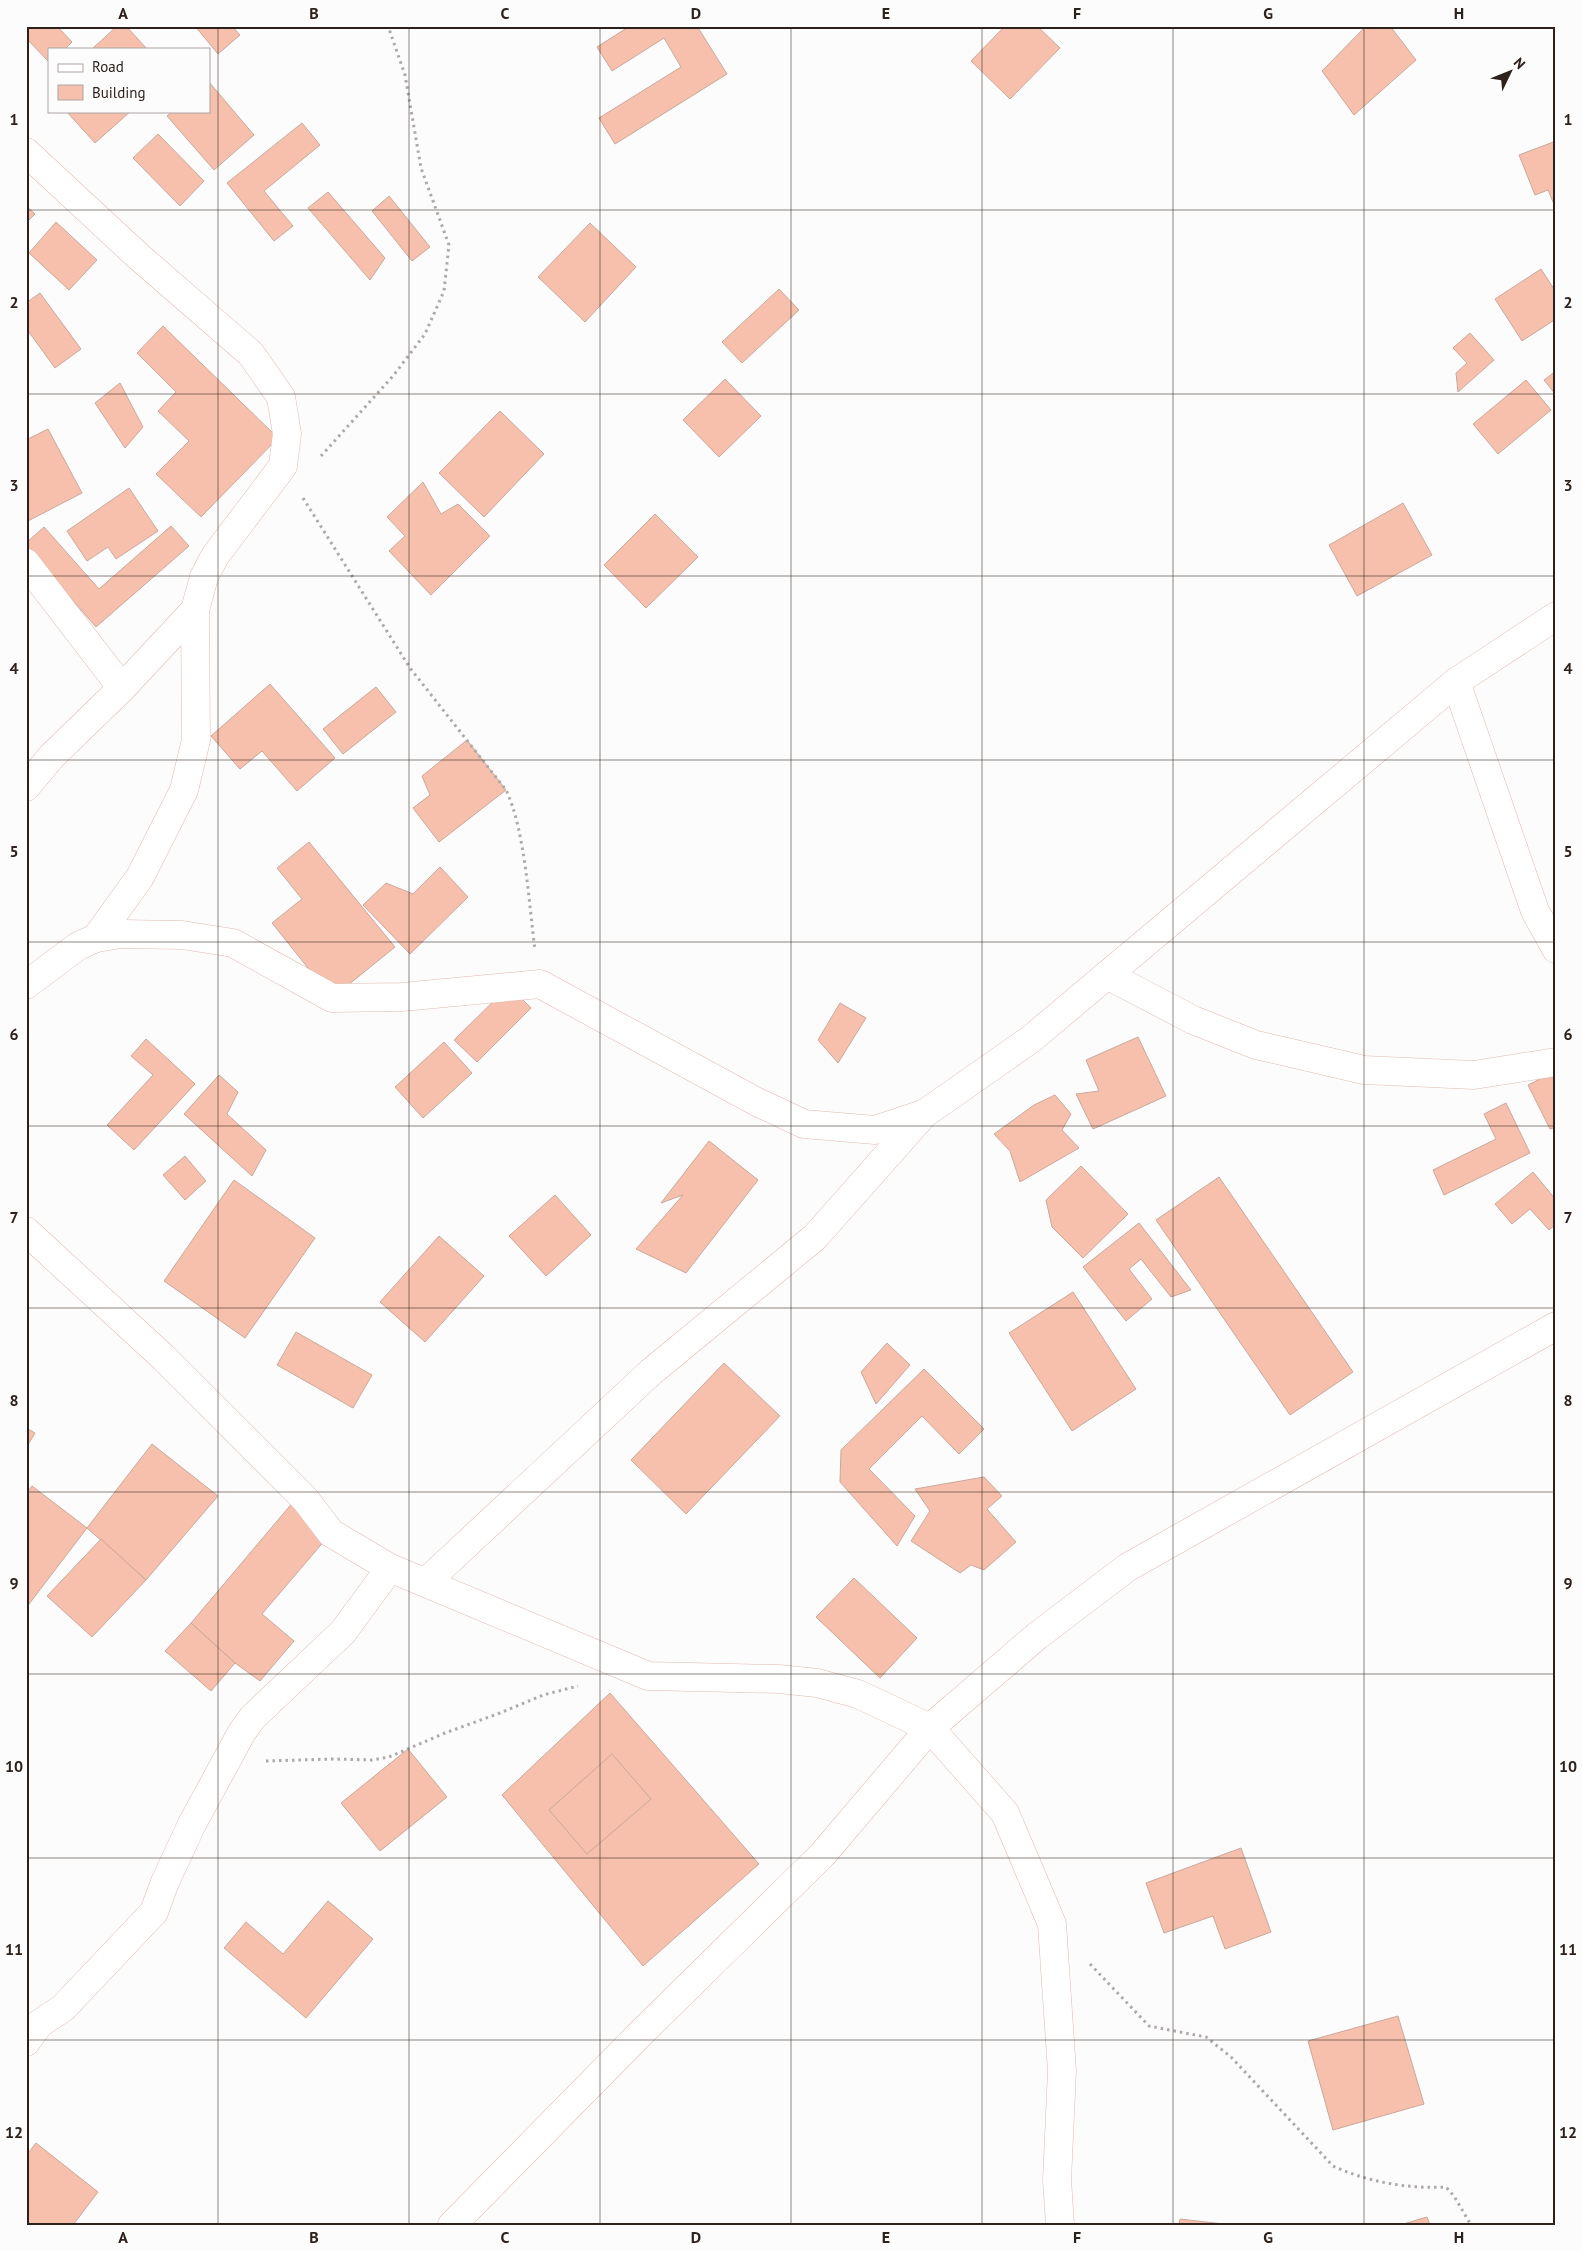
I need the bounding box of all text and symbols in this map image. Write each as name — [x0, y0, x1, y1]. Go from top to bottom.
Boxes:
text: A — [118, 3, 128, 23]
text: B — [309, 3, 319, 23]
text: C — [501, 3, 510, 23]
text: D — [691, 3, 701, 23]
text: E — [882, 3, 890, 23]
text: F — [1073, 3, 1081, 23]
text: G — [1263, 3, 1273, 23]
text: H — [1454, 3, 1464, 23]
legend — [48, 48, 210, 112]
north arrow — [1484, 48, 1534, 98]
text: N — [1510, 54, 1529, 73]
text: Road — [92, 57, 124, 76]
text: Building — [92, 83, 146, 102]
text: 1 — [9, 109, 19, 129]
text: 1 — [1563, 109, 1573, 129]
text: 2 — [9, 292, 19, 312]
text: 2 — [1563, 292, 1573, 312]
text: 3 — [9, 475, 19, 495]
text: 3 — [1563, 475, 1573, 495]
text: 4 — [9, 658, 19, 678]
text: 4 — [1563, 658, 1573, 678]
text: 5 — [9, 841, 19, 861]
text: 5 — [1563, 841, 1573, 861]
text: 6 — [9, 1024, 19, 1044]
text: 6 — [1563, 1024, 1573, 1044]
text: 7 — [9, 1207, 19, 1227]
text: 7 — [1563, 1207, 1573, 1227]
text: 8 — [9, 1390, 19, 1410]
text: 8 — [1563, 1390, 1573, 1410]
text: 9 — [9, 1573, 19, 1593]
text: 9 — [1563, 1573, 1573, 1593]
text: 10 — [5, 1756, 23, 1776]
text: 10 — [1559, 1756, 1577, 1776]
text: 11 — [5, 1939, 23, 1959]
text: 11 — [1559, 1939, 1577, 1959]
text: 12 — [5, 2122, 23, 2142]
text: 12 — [1559, 2122, 1577, 2142]
text: A — [118, 2227, 128, 2247]
text: B — [309, 2227, 319, 2247]
text: C — [501, 2227, 510, 2247]
text: D — [691, 2227, 701, 2247]
text: E — [882, 2227, 890, 2247]
text: F — [1073, 2227, 1081, 2247]
text: G — [1263, 2227, 1273, 2247]
text: H — [1454, 2227, 1464, 2247]

